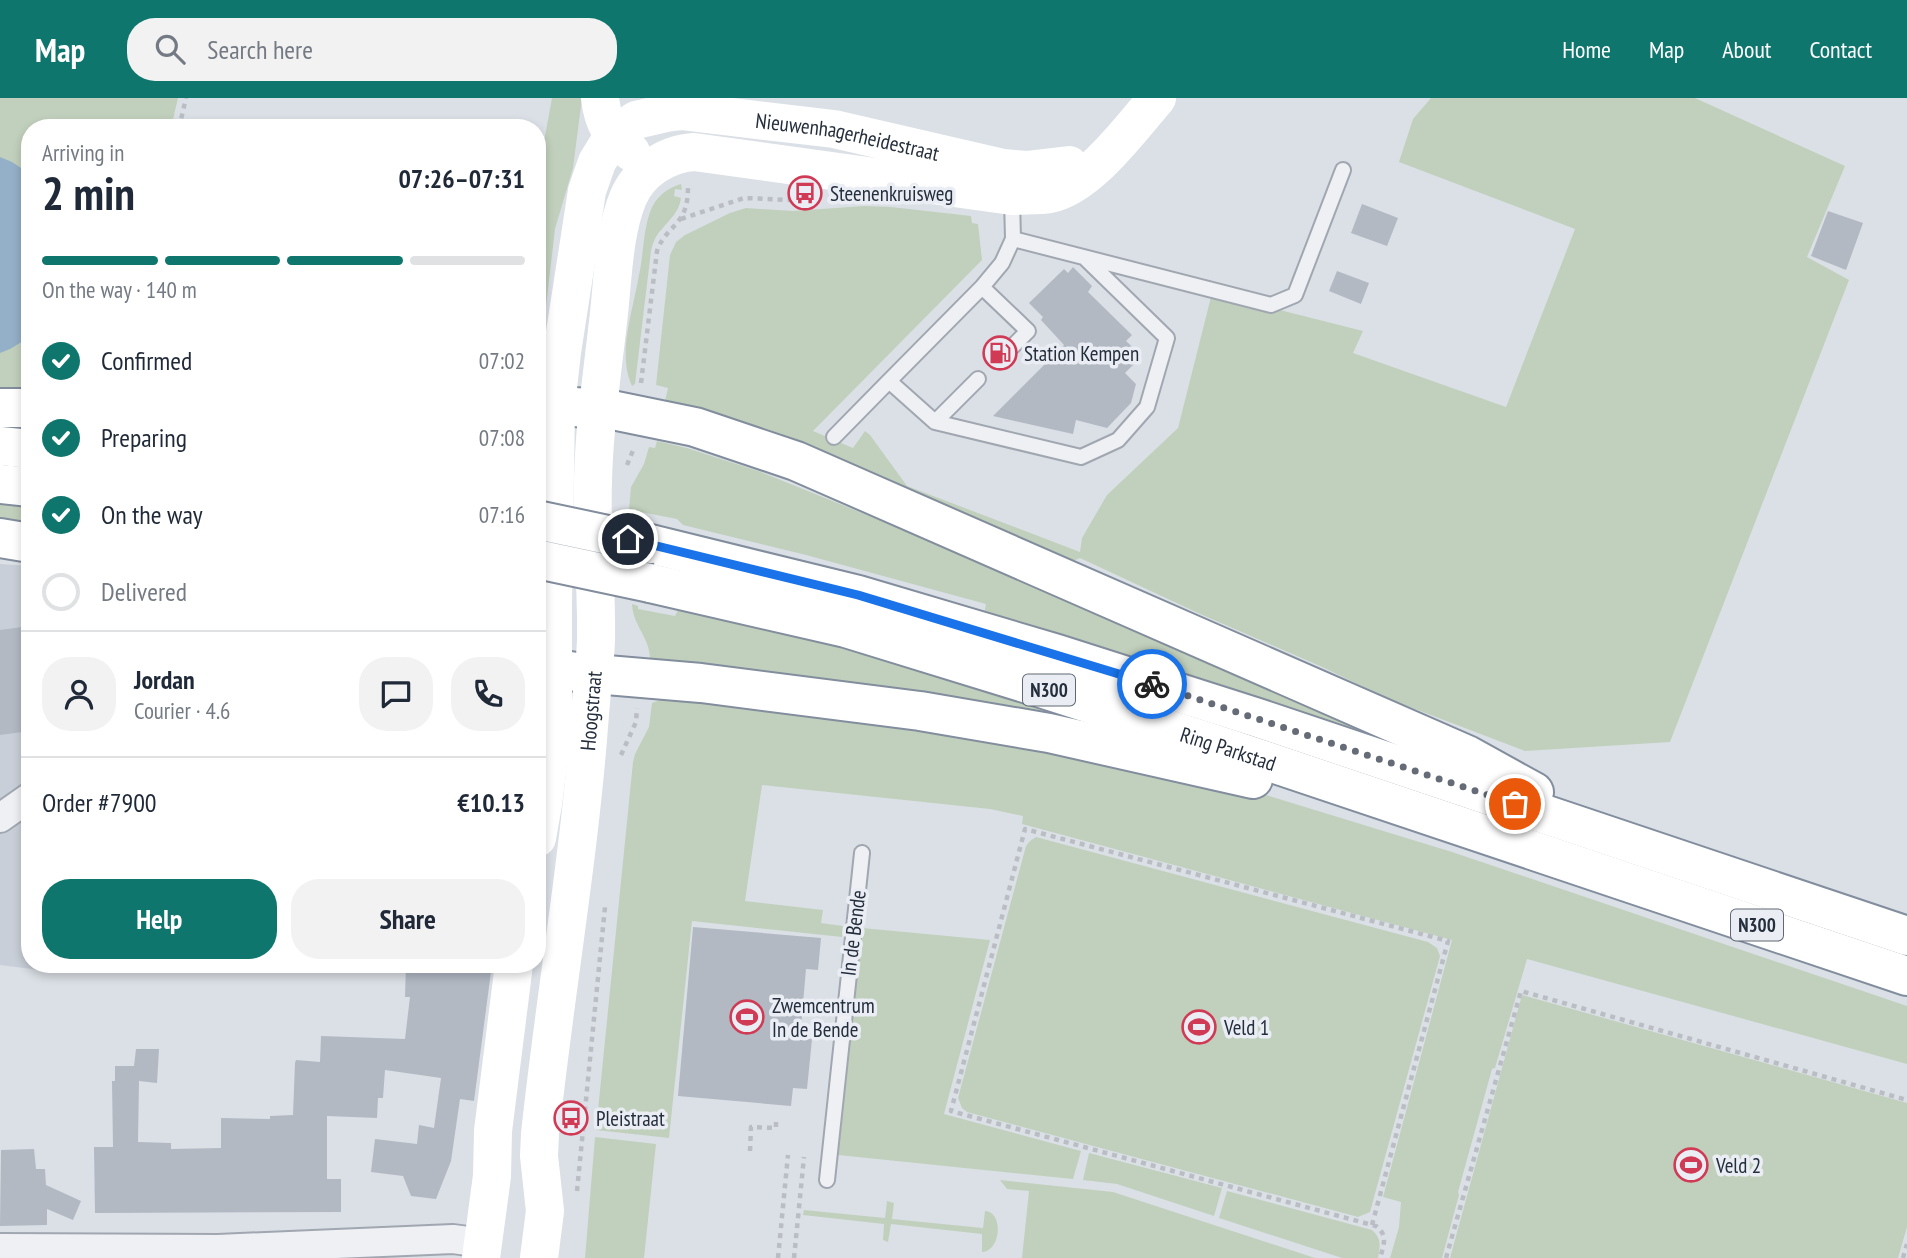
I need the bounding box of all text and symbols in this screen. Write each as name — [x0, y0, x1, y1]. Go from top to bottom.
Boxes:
search box — [127, 18, 617, 81]
text: Map — [35, 28, 85, 71]
icon: search — [151, 30, 189, 68]
text: Search here — [207, 33, 313, 66]
text: Home — [1562, 34, 1611, 65]
text: Map — [1649, 34, 1684, 65]
text: About — [1722, 34, 1771, 65]
text: Contact — [1809, 34, 1872, 65]
street label: Nieuwenhagerheidestraat — [754, 106, 942, 166]
text: Arriving in — [42, 138, 124, 167]
text: 07:26–07:31 — [398, 162, 525, 195]
text: 2 min — [42, 163, 135, 223]
bus stop icon: Steenenkruisweg — [786, 174, 824, 212]
place label: Steenenkruisweg — [830, 180, 953, 207]
text: On the way · 140 m — [42, 275, 197, 304]
fuel station icon: Station Kempen — [981, 334, 1019, 372]
place label: Station Kempen — [1024, 340, 1139, 367]
icon: check — [42, 342, 80, 380]
text: Confirmed — [101, 344, 192, 377]
text: 07:02 — [479, 346, 525, 375]
icon: check — [42, 419, 80, 457]
text: Preparing — [101, 421, 187, 454]
text: 07:08 — [479, 423, 525, 452]
icon: check — [42, 496, 80, 534]
text: On the way — [101, 498, 203, 531]
text: 07:16 — [479, 500, 525, 529]
pin — [598, 509, 658, 569]
icon: home — [609, 520, 647, 558]
text: Delivered — [101, 575, 187, 608]
courier — [1117, 649, 1187, 719]
button: person — [42, 657, 116, 731]
button: chat — [359, 657, 433, 731]
button: phone — [451, 657, 525, 731]
text: Jordan — [134, 663, 195, 696]
icon: bike — [1133, 665, 1171, 703]
street label: Hoogstraat — [574, 670, 607, 752]
road number: N300 — [1023, 674, 1075, 706]
text: Courier · 4.6 — [134, 696, 230, 725]
street label: Ring Parkstad — [1177, 720, 1280, 777]
pin — [1485, 774, 1545, 834]
icon: bag — [1496, 785, 1534, 823]
text: Order #7900 — [42, 786, 157, 819]
text: €10.13 — [457, 786, 525, 819]
button: Help — [42, 879, 277, 959]
button: Share — [291, 879, 525, 959]
street label: In de Bende — [834, 889, 872, 977]
road number: N300 — [1731, 910, 1783, 940]
place label: Zwemcentrum In de Bende — [772, 992, 875, 1043]
sports icon: Zwemcentrum In de Bende — [728, 998, 766, 1036]
sports icon: Veld 1 — [1180, 1008, 1218, 1046]
place label: Veld 1 — [1223, 1014, 1269, 1041]
bus stop icon: Pleistraat — [552, 1099, 590, 1137]
place label: Pleistraat — [596, 1105, 665, 1132]
sports icon: Veld 2 — [1672, 1146, 1710, 1184]
place label: Veld 2 — [1715, 1152, 1761, 1179]

